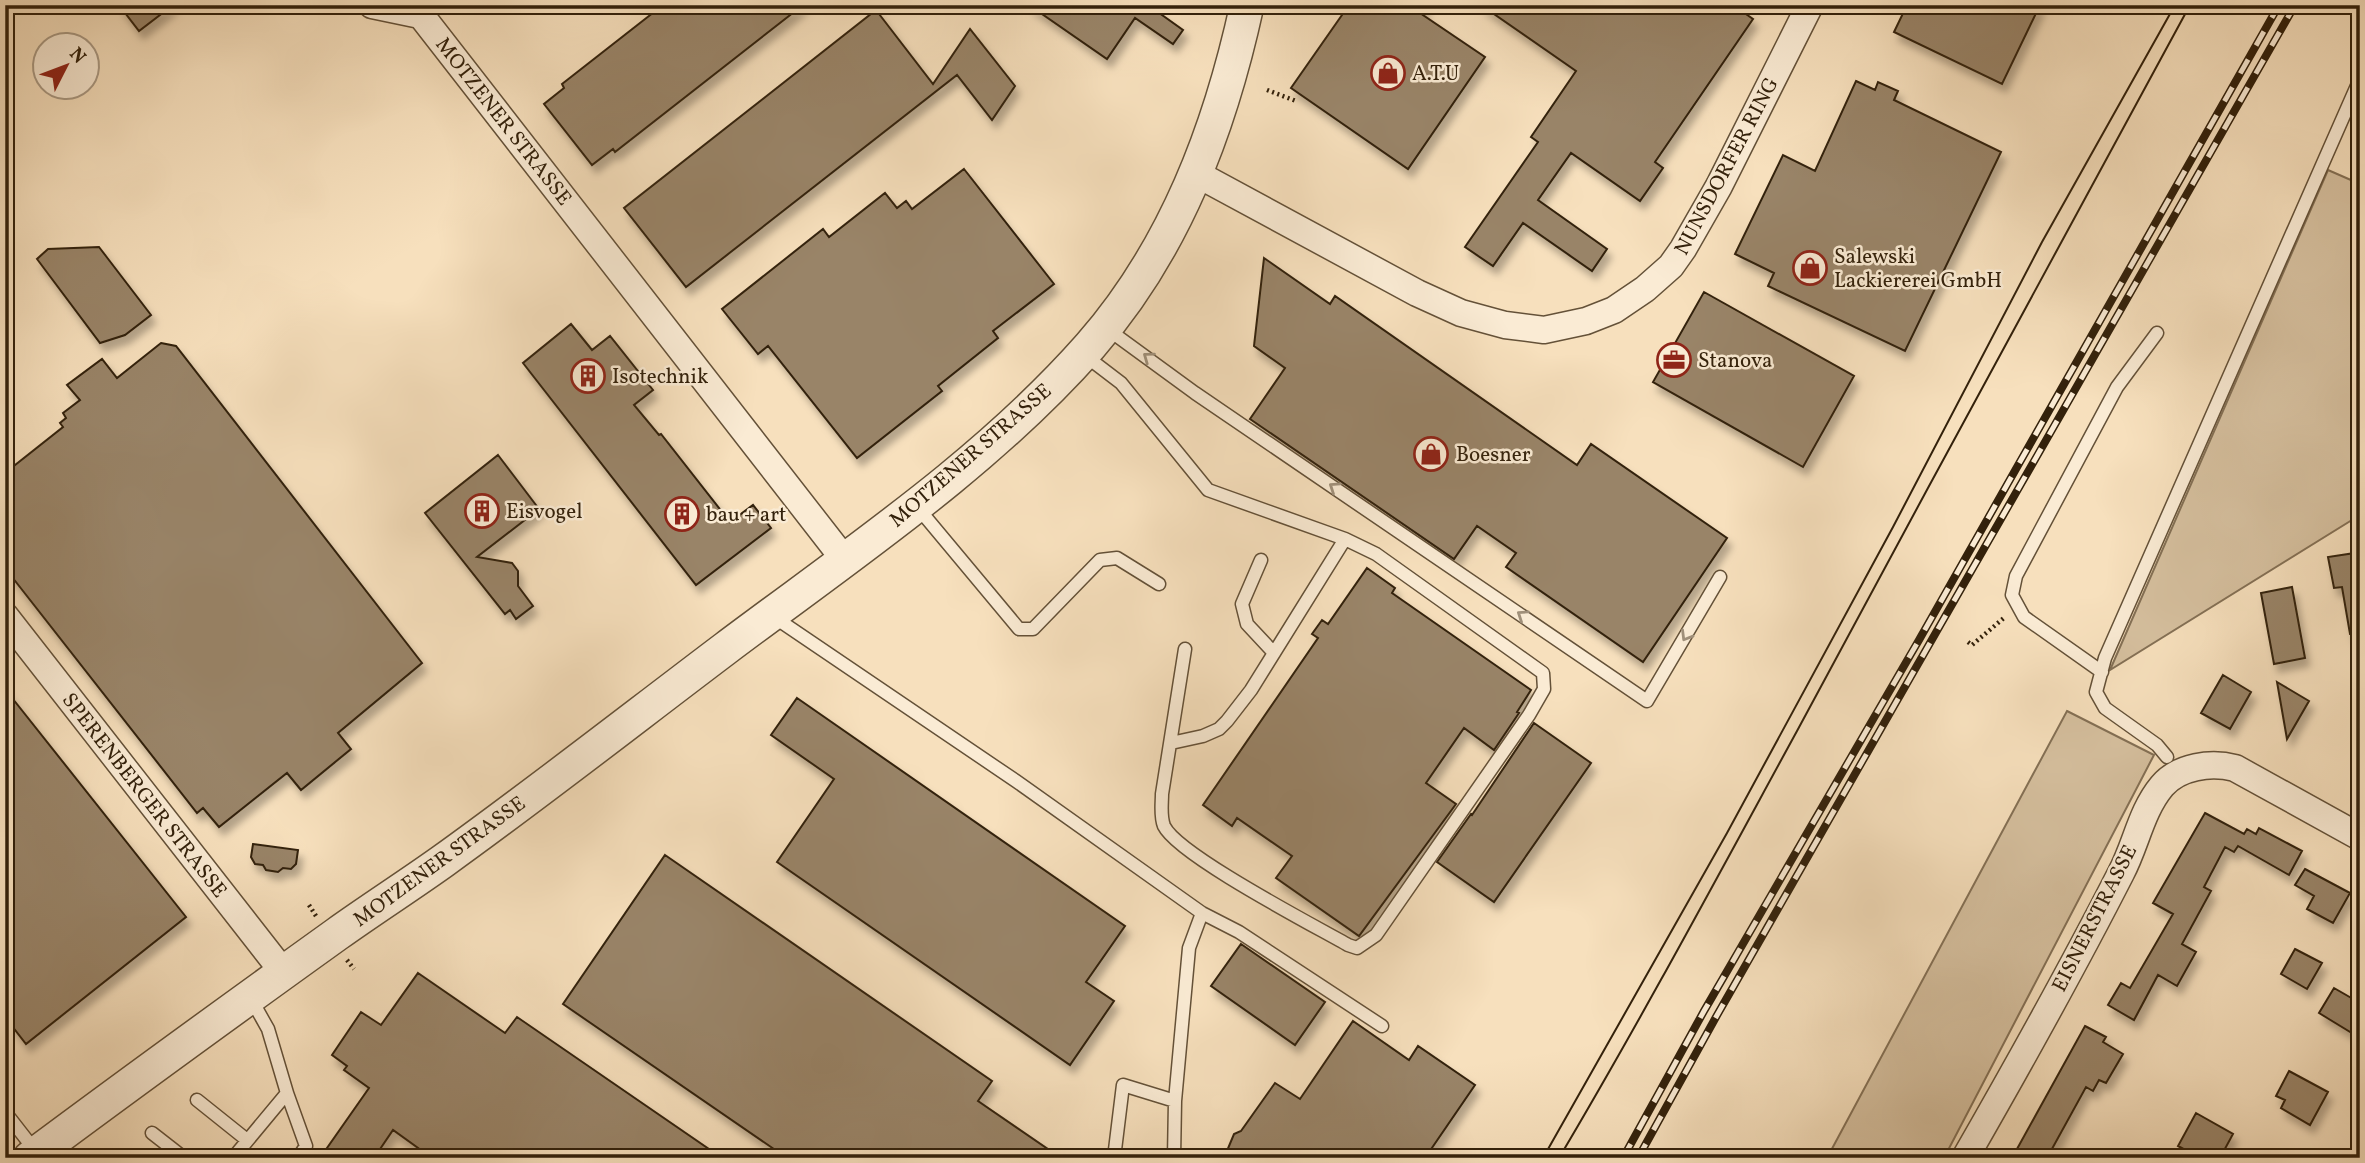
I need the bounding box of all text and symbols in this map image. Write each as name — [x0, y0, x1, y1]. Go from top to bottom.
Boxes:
north arrow — [32, 32, 102, 102]
street label: MOTZENER STRASSE — [428, 32, 578, 212]
text: N — [63, 42, 92, 70]
shop icon: A.T.U — [1369, 54, 1407, 92]
place label: A.T.U — [1412, 60, 1459, 89]
street label: NUNSDORFER RING — [1668, 73, 1787, 261]
place label: Salewski Lackiererei GmbH — [1834, 243, 2002, 296]
shop icon: Salewski Lackiererei GmbH — [1791, 249, 1829, 287]
office icon: Stanova — [1655, 341, 1693, 379]
place label: Stanova — [1698, 347, 1772, 376]
one-way arrow — [1143, 353, 1155, 365]
building icon: Isotechnik — [569, 357, 607, 395]
place label: Isotechnik — [612, 363, 709, 392]
street label: MOTZENER STRASSE — [884, 377, 1058, 535]
shop icon: Boesner — [1412, 435, 1450, 473]
place label: Boesner — [1456, 441, 1531, 470]
one-way arrow — [1329, 483, 1342, 495]
building icon: Eisvogel — [463, 492, 501, 530]
building icon: bau + art — [663, 495, 701, 533]
place label: Eisvogel — [506, 498, 583, 527]
place label: bau + art — [706, 501, 786, 530]
one-way arrow — [1517, 611, 1530, 624]
one-way arrow — [1681, 628, 1694, 641]
street label: SPERENBERGER STRASSE — [55, 687, 233, 905]
street label: MOTZENER STRASSE — [348, 790, 532, 935]
street label: EISNERSTRASSE — [2046, 840, 2145, 997]

